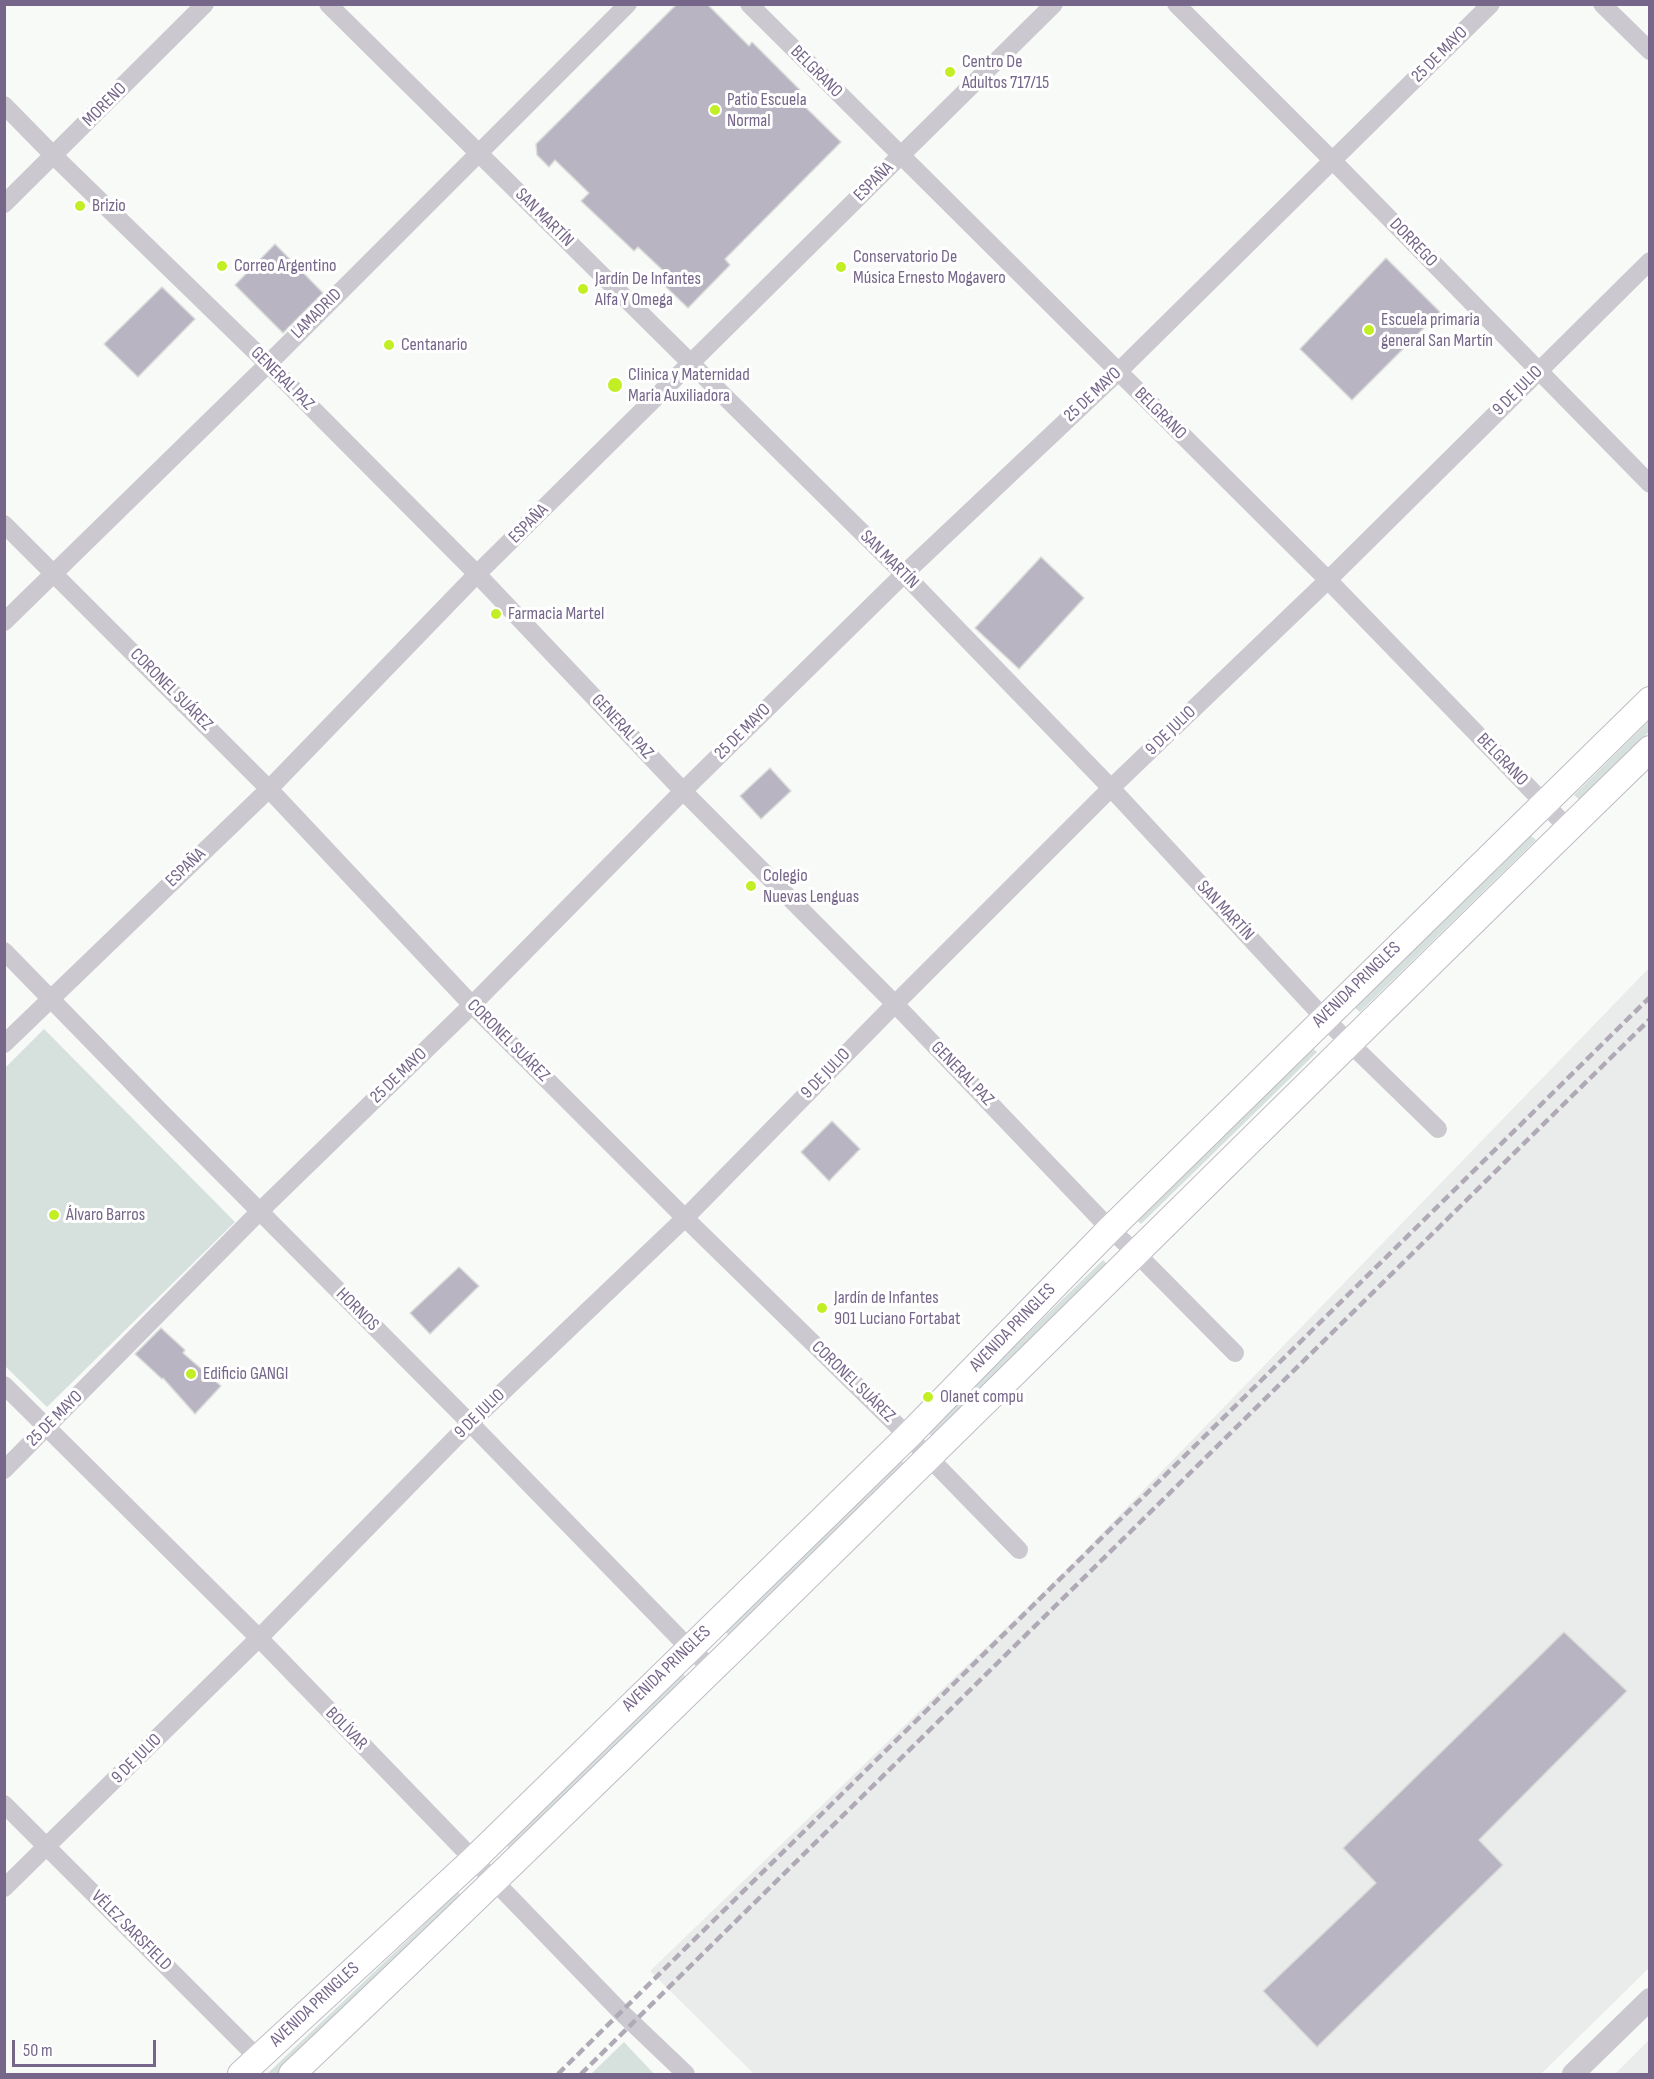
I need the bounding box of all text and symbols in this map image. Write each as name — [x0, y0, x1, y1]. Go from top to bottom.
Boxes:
street label: 25 DE MAYO — [1408, 23, 1472, 87]
street label: BELGRANO — [785, 41, 847, 103]
place label: Centro De Adultos 717/15 — [962, 51, 1049, 94]
marker: Centro De Adultos 717/15 — [943, 65, 957, 79]
street label: MORENO — [79, 79, 131, 131]
place label: Patio Escuela Normal — [727, 89, 807, 132]
marker: Patio Escuela Normal — [708, 103, 722, 117]
street label: ESPAÑA — [850, 158, 898, 206]
street label: SAN MARTÍN — [510, 184, 578, 252]
place label: Brizio — [92, 195, 126, 217]
marker: Brizio — [73, 199, 87, 213]
street label: DORREGO — [1385, 214, 1441, 272]
place label: Conservatorio De Música Ernesto Mogavero — [853, 246, 1006, 288]
place label: Correo Argentino — [234, 255, 337, 277]
marker: Correo Argentino — [215, 259, 229, 273]
marker: Conservatorio De Música Ernesto Mogavero — [834, 260, 848, 274]
place label: Jardín De Infantes Alfa Y Omega — [595, 268, 701, 310]
marker: Jardín De Infantes Alfa Y Omega — [576, 282, 590, 296]
street label: LAMADRID — [287, 284, 347, 344]
place label: Escuela primaria general San Martín — [1381, 309, 1493, 352]
marker: Escuela primaria general San Martín — [1362, 323, 1376, 337]
place label: Centanario — [401, 334, 468, 356]
marker: Centanario — [382, 338, 396, 352]
street label: GENERAL PAZ — [246, 343, 318, 415]
street label: 9 DE JULIO — [1489, 362, 1547, 420]
street label: 25 DE MAYO — [1060, 363, 1126, 427]
place label: Clinica y Maternidad Maria Auxiliadora — [628, 364, 750, 406]
marker: Clinica y Maternidad Maria Auxiliadora — [606, 376, 624, 394]
street label: BELGRANO — [1129, 383, 1191, 445]
street label: ESPAÑA — [505, 500, 553, 548]
street label: SAN MARTÍN — [855, 526, 923, 594]
place label: Farmacia Martel — [508, 603, 604, 625]
marker: Farmacia Martel — [489, 607, 503, 621]
street label: CORONEL SUÁREZ — [125, 644, 217, 736]
street label: GENERAL PAZ — [586, 690, 658, 764]
street label: 25 DE MAYO — [711, 700, 775, 764]
street label: 9 DE JULIO — [1141, 702, 1201, 760]
street label: BELGRANO — [1472, 729, 1532, 791]
street label: ESPAÑA — [162, 844, 210, 892]
place label: Colegio Nuevas Lenguas — [763, 865, 859, 908]
street label: SAN MARTÍN — [1192, 877, 1258, 945]
marker: Colegio Nuevas Lenguas — [744, 879, 758, 893]
street label: AVENIDA PRINGLES — [1308, 938, 1406, 1032]
street label: CORONEL SUÁREZ — [462, 995, 554, 1087]
street label: GENERAL PAZ — [926, 1037, 998, 1111]
street label: 25 DE MAYO — [366, 1044, 432, 1108]
street label: 9 DE JULIO — [797, 1044, 855, 1104]
place label: Álvaro Barros — [66, 1204, 145, 1226]
marker: Álvaro Barros — [47, 1208, 61, 1222]
street label: AVENIDA PRINGLES — [966, 1279, 1060, 1377]
street label: HORNOS — [331, 1284, 383, 1336]
place label: Jardín de Infantes 901 Luciano Fortabat — [834, 1287, 960, 1330]
marker: Jardín de Infantes 901 Luciano Fortabat — [815, 1301, 829, 1315]
street label: CORONEL SUÁREZ — [807, 1337, 899, 1427]
place label: Edificio GANGI — [203, 1363, 288, 1385]
marker: Edificio GANGI — [184, 1367, 198, 1381]
street label: 9 DE JULIO — [450, 1385, 510, 1443]
place label: Olanet compu — [940, 1386, 1024, 1408]
street label: 25 DE MAYO — [23, 1387, 87, 1451]
marker: Olanet compu — [921, 1390, 935, 1404]
street label: AVENIDA PRINGLES — [618, 1622, 716, 1716]
street label: BOLÍVAR — [321, 1703, 371, 1755]
street label: 9 DE JULIO — [108, 1730, 166, 1788]
street label: VÉLEZ SARSFIELD — [86, 1886, 176, 1976]
street label: AVENIDA PRINGLES — [266, 1958, 364, 2052]
scale bar — [15, 2028, 159, 2066]
text: 50 m — [23, 2040, 53, 2061]

